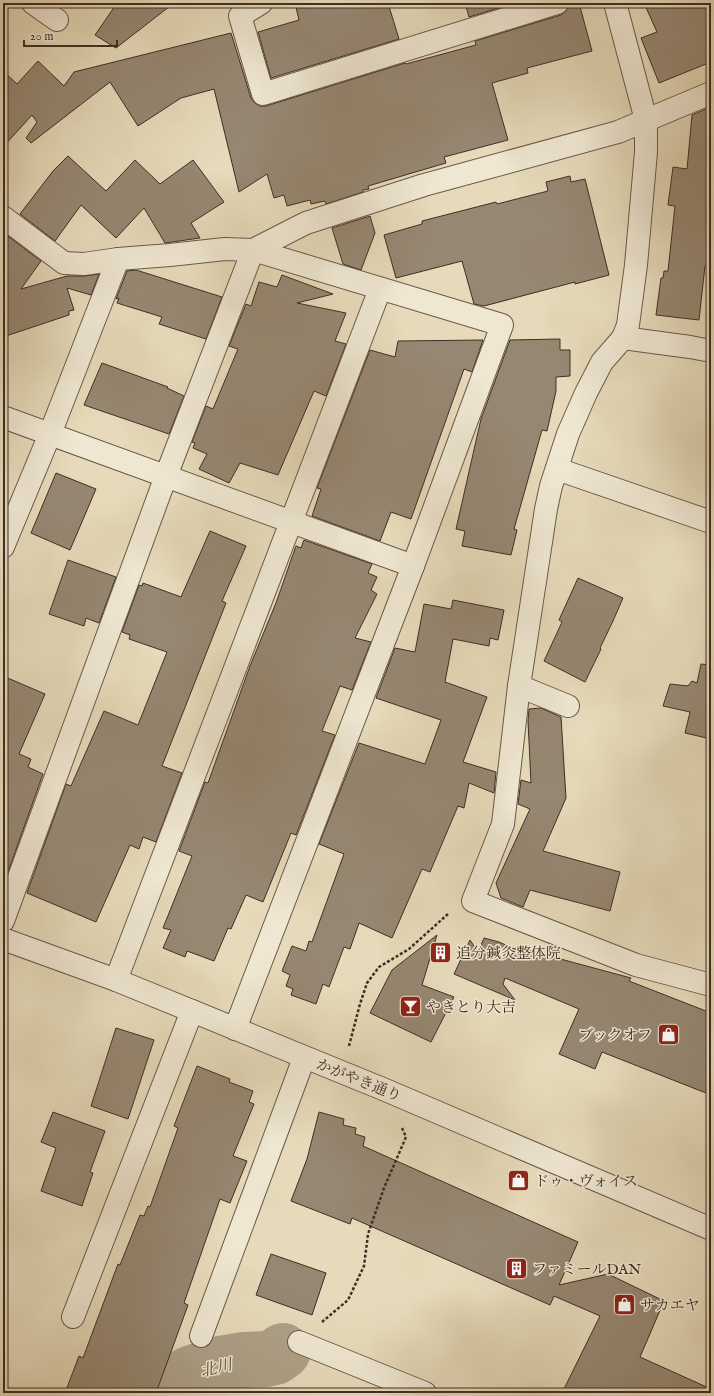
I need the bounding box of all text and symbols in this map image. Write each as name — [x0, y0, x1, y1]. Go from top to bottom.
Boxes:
scale bar — [24, 22, 117, 48]
text: 20 m — [30, 29, 53, 44]
building icon: 追分鍼灸整体院 — [427, 940, 453, 966]
place label: 追分鍼灸整体院 — [456, 944, 561, 963]
bar icon: やきとり大吉 — [398, 994, 424, 1020]
place label: やきとり大吉 — [426, 998, 516, 1017]
shop icon: ブックオフ — [655, 1022, 681, 1048]
place label: ブックオフ — [578, 1026, 652, 1045]
street label: かがやき通り — [314, 1055, 404, 1106]
shop icon: ドゥ・ヴォイス — [506, 1168, 532, 1194]
place label: ドゥ・ヴォイス — [534, 1172, 638, 1191]
building icon: ファミールDAN — [504, 1256, 530, 1282]
place label: ファミールDAN — [532, 1260, 641, 1279]
shop icon: サカエヤ — [611, 1292, 637, 1318]
place label: サカエヤ — [640, 1296, 700, 1315]
water label: 北川 — [199, 1355, 236, 1382]

